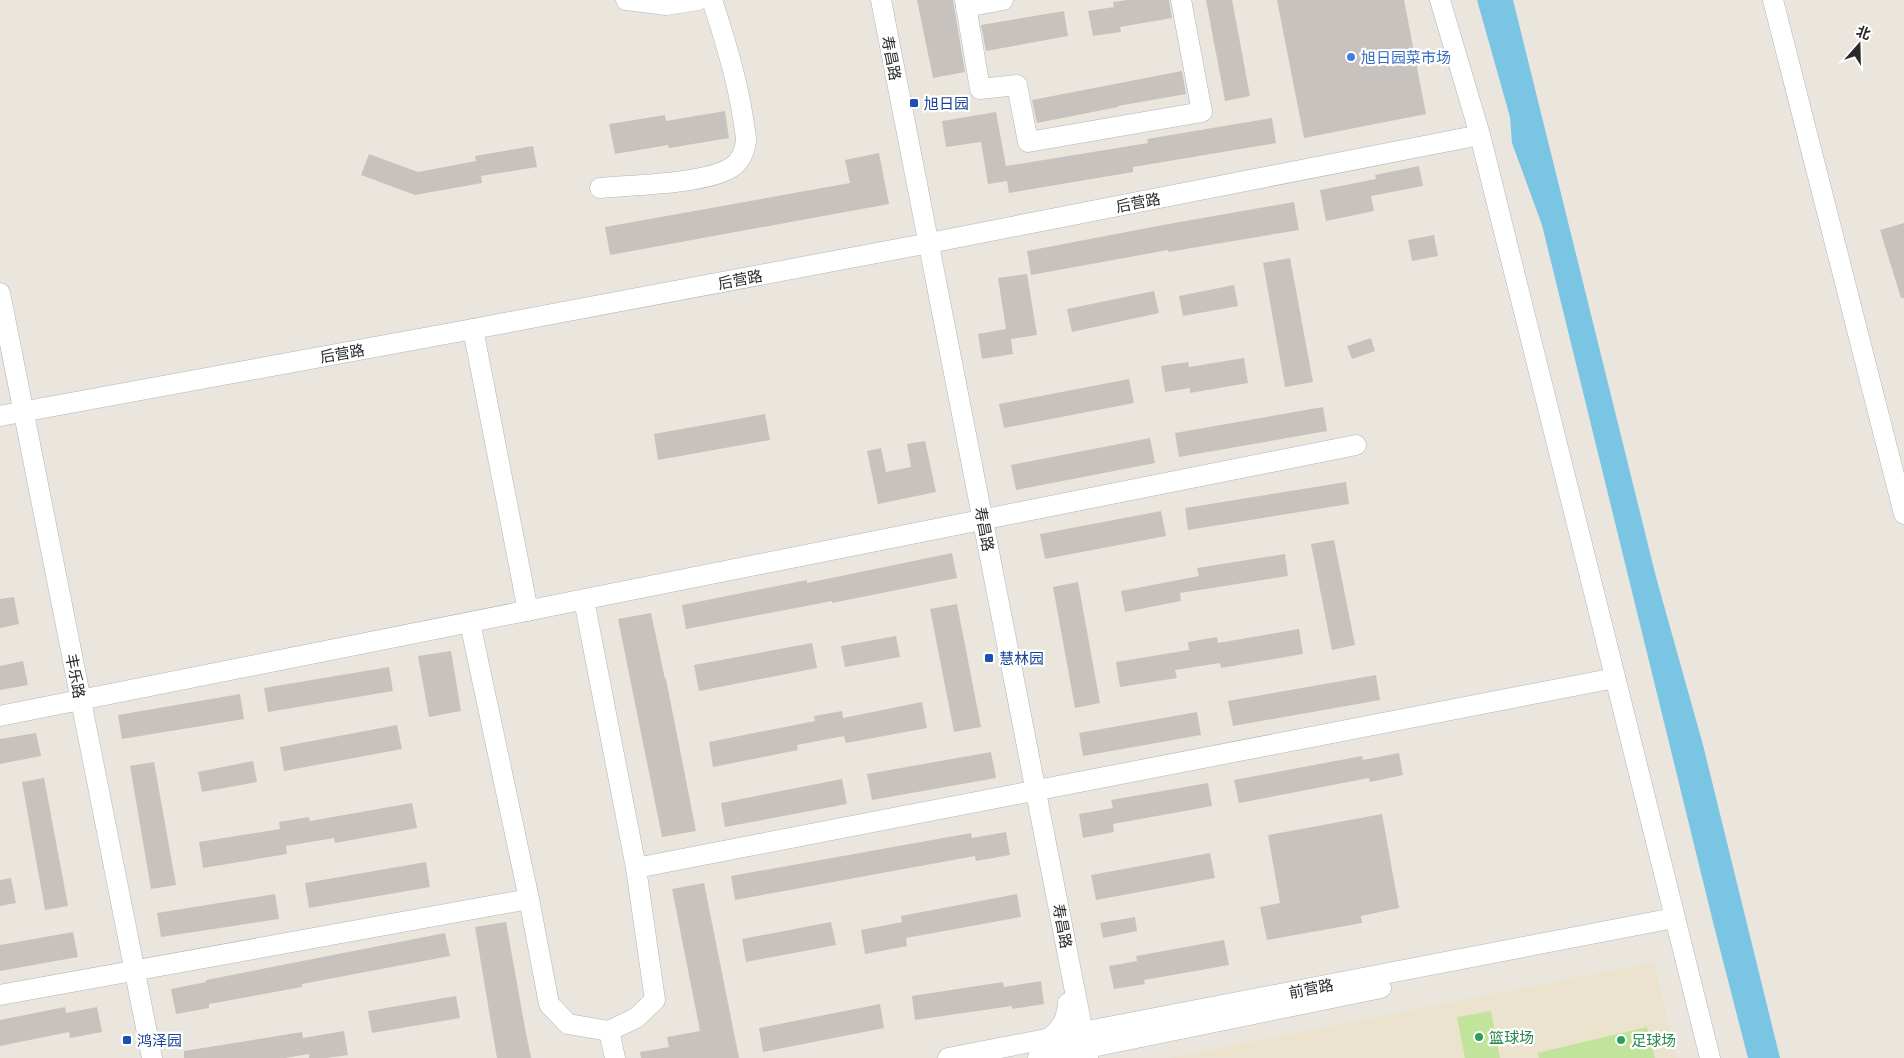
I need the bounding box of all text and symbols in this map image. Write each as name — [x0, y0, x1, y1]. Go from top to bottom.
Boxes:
north arrow — [1834, 20, 1884, 70]
text: 北 — [1854, 21, 1873, 44]
street label: 寿昌路 — [878, 34, 906, 82]
place label: 旭日园菜市场 — [1361, 47, 1451, 67]
marker: 旭日园菜市场 — [1345, 51, 1357, 63]
place label: 旭日园 — [924, 93, 969, 113]
marker: 旭日园 — [908, 97, 920, 109]
street label: 后营路 — [1114, 188, 1162, 216]
street label: 后营路 — [716, 265, 764, 293]
street label: 后营路 — [318, 339, 366, 367]
street label: 寿昌路 — [971, 505, 999, 553]
place label: 慧林园 — [999, 648, 1044, 668]
street label: 丰乐路 — [62, 652, 90, 700]
marker: 慧林园 — [983, 652, 995, 664]
street label: 寿昌路 — [1049, 902, 1077, 950]
street label: 前营路 — [1287, 974, 1335, 1002]
place label: 篮球场 — [1489, 1027, 1534, 1047]
place label: 鸿泽园 — [137, 1030, 182, 1050]
place label: 足球场 — [1631, 1030, 1676, 1050]
marker: 篮球场 — [1473, 1031, 1485, 1043]
marker: 鸿泽园 — [121, 1034, 133, 1046]
marker: 足球场 — [1615, 1034, 1627, 1046]

